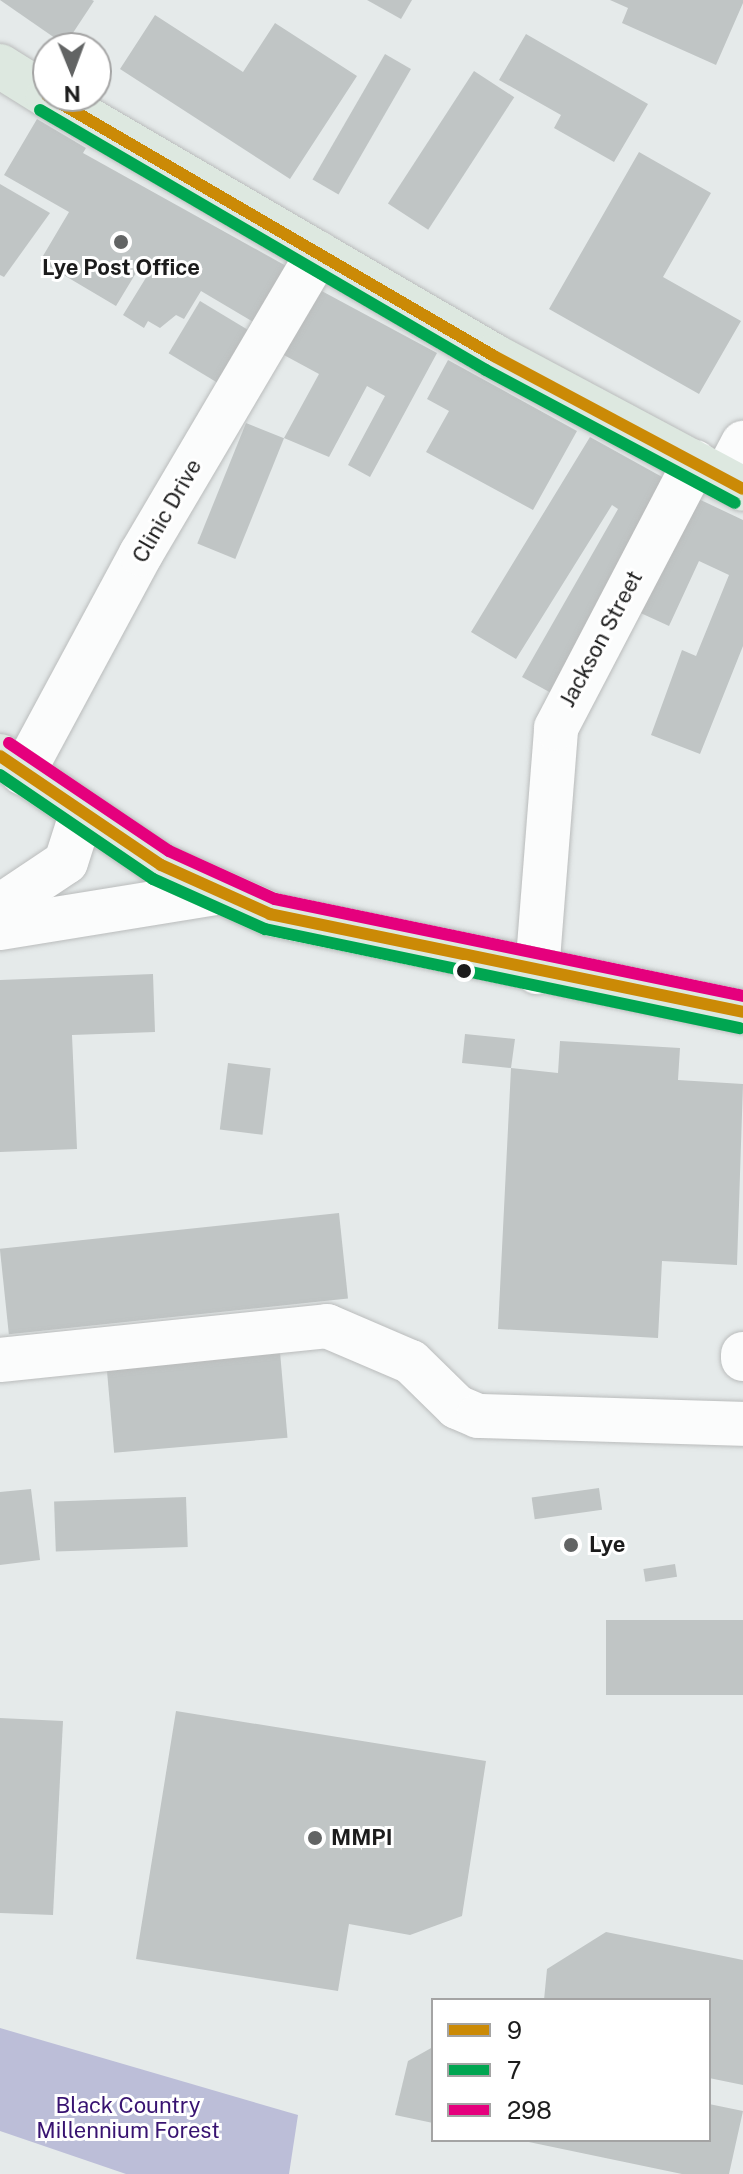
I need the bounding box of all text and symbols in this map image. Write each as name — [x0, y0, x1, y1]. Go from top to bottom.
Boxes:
north arrow — [32, 32, 112, 112]
text: N — [64, 81, 81, 107]
marker: Lye Post Office — [112, 233, 130, 251]
place label: Lye Post Office — [42, 255, 200, 281]
street label: Clinic Drive — [127, 454, 207, 568]
street label: Jackson Street — [554, 566, 648, 712]
unlabelled marker — [456, 963, 472, 979]
place label: Lye — [589, 1532, 625, 1558]
marker: Lye — [560, 1534, 582, 1556]
place label: MMPI — [331, 1825, 392, 1851]
marker: MMPI — [306, 1829, 324, 1847]
legend — [431, 1998, 711, 2142]
text: 9 — [507, 2016, 522, 2044]
text: 7 — [507, 2056, 521, 2084]
park label: Black Country Millennium Forest — [36, 2092, 220, 2144]
text: 298 — [507, 2096, 552, 2124]

